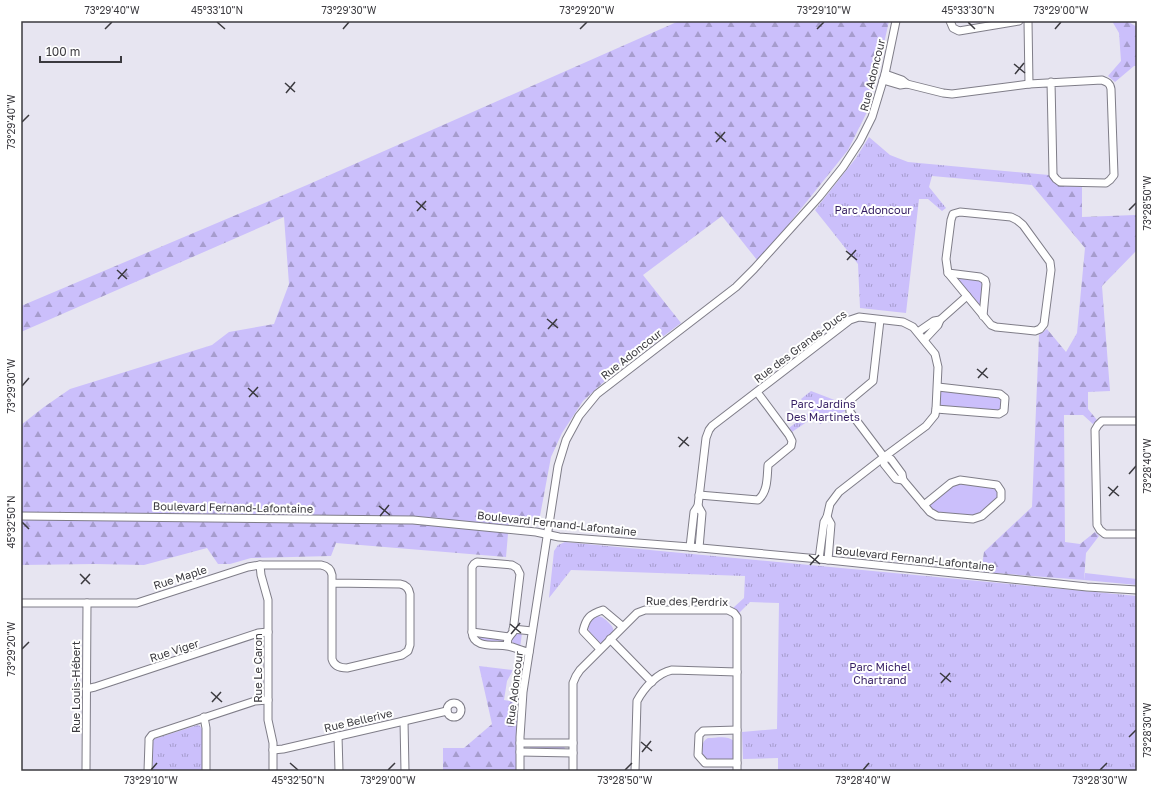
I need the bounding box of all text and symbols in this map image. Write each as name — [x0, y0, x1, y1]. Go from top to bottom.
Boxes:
text: 73°29'40"W — [84, 4, 140, 16]
text: 45°33'10"N — [191, 4, 243, 16]
text: 73°29'30"W — [322, 4, 377, 16]
text: 73°29'20"W — [560, 4, 615, 16]
text: 73°29'10"W — [797, 4, 851, 16]
text: 45°33'30"N — [941, 4, 995, 16]
text: 73°29'00"W — [1033, 4, 1089, 16]
street label: Rue Adoncour — [857, 37, 887, 112]
scale bar — [40, 38, 121, 64]
text: 100 m — [46, 44, 80, 59]
text: 73°29'40"W — [5, 94, 17, 150]
text: 73°28'50"W — [1141, 175, 1153, 230]
park label: Parc Adoncour — [834, 203, 912, 216]
street label: Rue des Grands-Ducs — [751, 307, 849, 385]
street label: Rue Adoncour — [598, 326, 665, 382]
text: 73°29'30"W — [5, 358, 17, 413]
park label: Parc Jardins Des Martinets — [786, 397, 860, 423]
text: 73°28'40"W — [1141, 438, 1153, 494]
text: 45°32'50"N — [5, 495, 17, 549]
street label: Boulevard Fernand-Lafontaine — [153, 499, 313, 515]
street label: Boulevard Fernand-Lafontaine — [477, 508, 637, 538]
street label: Boulevard Fernand-Lafontaine — [835, 543, 995, 573]
street label: Rue Maple — [152, 562, 208, 592]
street label: Rue des Perdrix — [646, 594, 728, 608]
text: 73°29'20"W — [5, 621, 17, 676]
street label: Rue Le Caron — [251, 633, 264, 703]
street label: Rue Viger — [148, 636, 201, 664]
street label: Rue Louis-Hébert — [69, 641, 82, 733]
street label: Rue Adoncour — [503, 650, 525, 726]
park label: Parc Michel Chartrand — [849, 660, 911, 686]
text: 73°28'30"W — [1141, 702, 1153, 757]
street label: Rue Bellerive — [323, 706, 393, 734]
text: 73°29'10"W — [124, 774, 178, 786]
text: 45°32'50"N — [271, 774, 325, 786]
text: 73°29'00"W — [360, 774, 416, 786]
text: 73°28'50"W — [598, 774, 653, 786]
text: 73°28'40"W — [835, 774, 891, 786]
text: 73°28'30"W — [1073, 774, 1128, 786]

